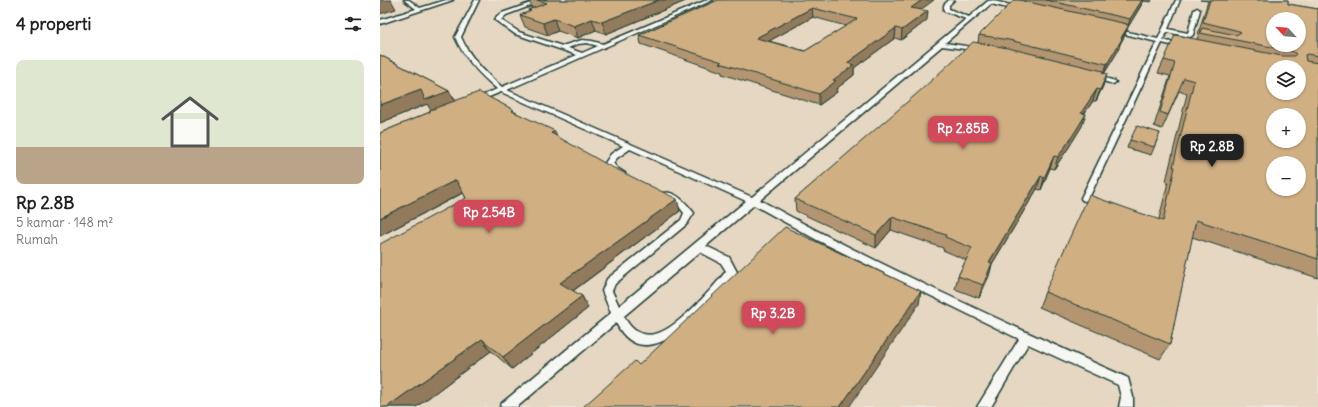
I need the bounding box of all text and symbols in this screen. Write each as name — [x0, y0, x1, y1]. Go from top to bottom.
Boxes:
north arrow — [1266, 12, 1306, 52]
map controls — [1266, 12, 1306, 196]
text: 4 properti — [16, 13, 91, 35]
icon: filters — [342, 13, 364, 35]
button: layers — [1266, 60, 1306, 100]
icon: home — [154, 86, 226, 158]
button: + — [1266, 108, 1306, 148]
pin: Rp 2.85B — [922, 116, 1004, 150]
text: Rp 2.85B — [937, 120, 989, 137]
pin: Rp 2.8B — [1175, 134, 1249, 168]
text: Rp 2.8B — [1190, 138, 1234, 155]
button: − — [1266, 156, 1306, 196]
text: Rp 2.8B — [16, 192, 74, 214]
pin: Rp 2.54B — [448, 200, 530, 234]
text: Rp 2.54B — [463, 204, 515, 221]
text: 5 kamar · 148 m² — [16, 214, 113, 231]
text: Rumah — [16, 231, 58, 248]
pin: Rp 3.2B — [736, 301, 810, 335]
text: Rp 3.2B — [751, 305, 795, 322]

